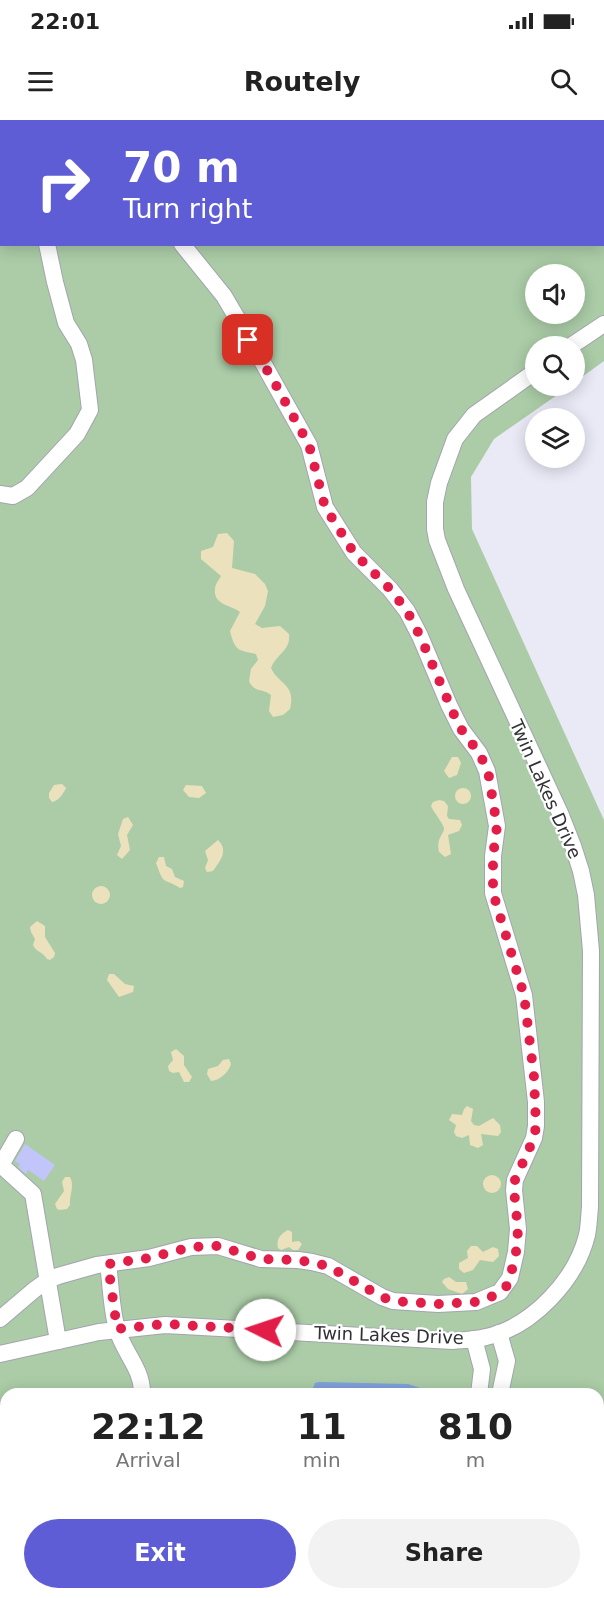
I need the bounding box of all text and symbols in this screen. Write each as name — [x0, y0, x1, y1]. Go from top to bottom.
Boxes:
text: 22:01 — [30, 9, 100, 34]
icon: menu — [24, 65, 57, 98]
icon: search — [547, 65, 580, 98]
text: Routely — [244, 66, 360, 97]
text: 70 m — [123, 143, 240, 192]
icon: right — [24, 144, 102, 222]
text: Turn right — [123, 193, 252, 224]
map controls — [525, 264, 585, 468]
button: sound — [525, 264, 585, 324]
pin — [222, 314, 273, 365]
icon: arrive — [231, 323, 264, 356]
button: search — [525, 336, 585, 396]
button: layers — [525, 408, 585, 468]
street label: Twin Lakes Drive — [506, 715, 586, 862]
position arrow — [233, 1298, 297, 1362]
street label: Twin Lakes Drive — [313, 1322, 464, 1348]
text: 22:12 — [91, 1406, 206, 1447]
text: 11 — [297, 1406, 347, 1447]
text: 810 — [438, 1406, 513, 1447]
text: Arrival — [116, 1448, 181, 1472]
text: min — [303, 1448, 341, 1472]
text: m — [466, 1448, 485, 1472]
button: Exit — [24, 1519, 296, 1588]
button: Share — [308, 1519, 580, 1588]

